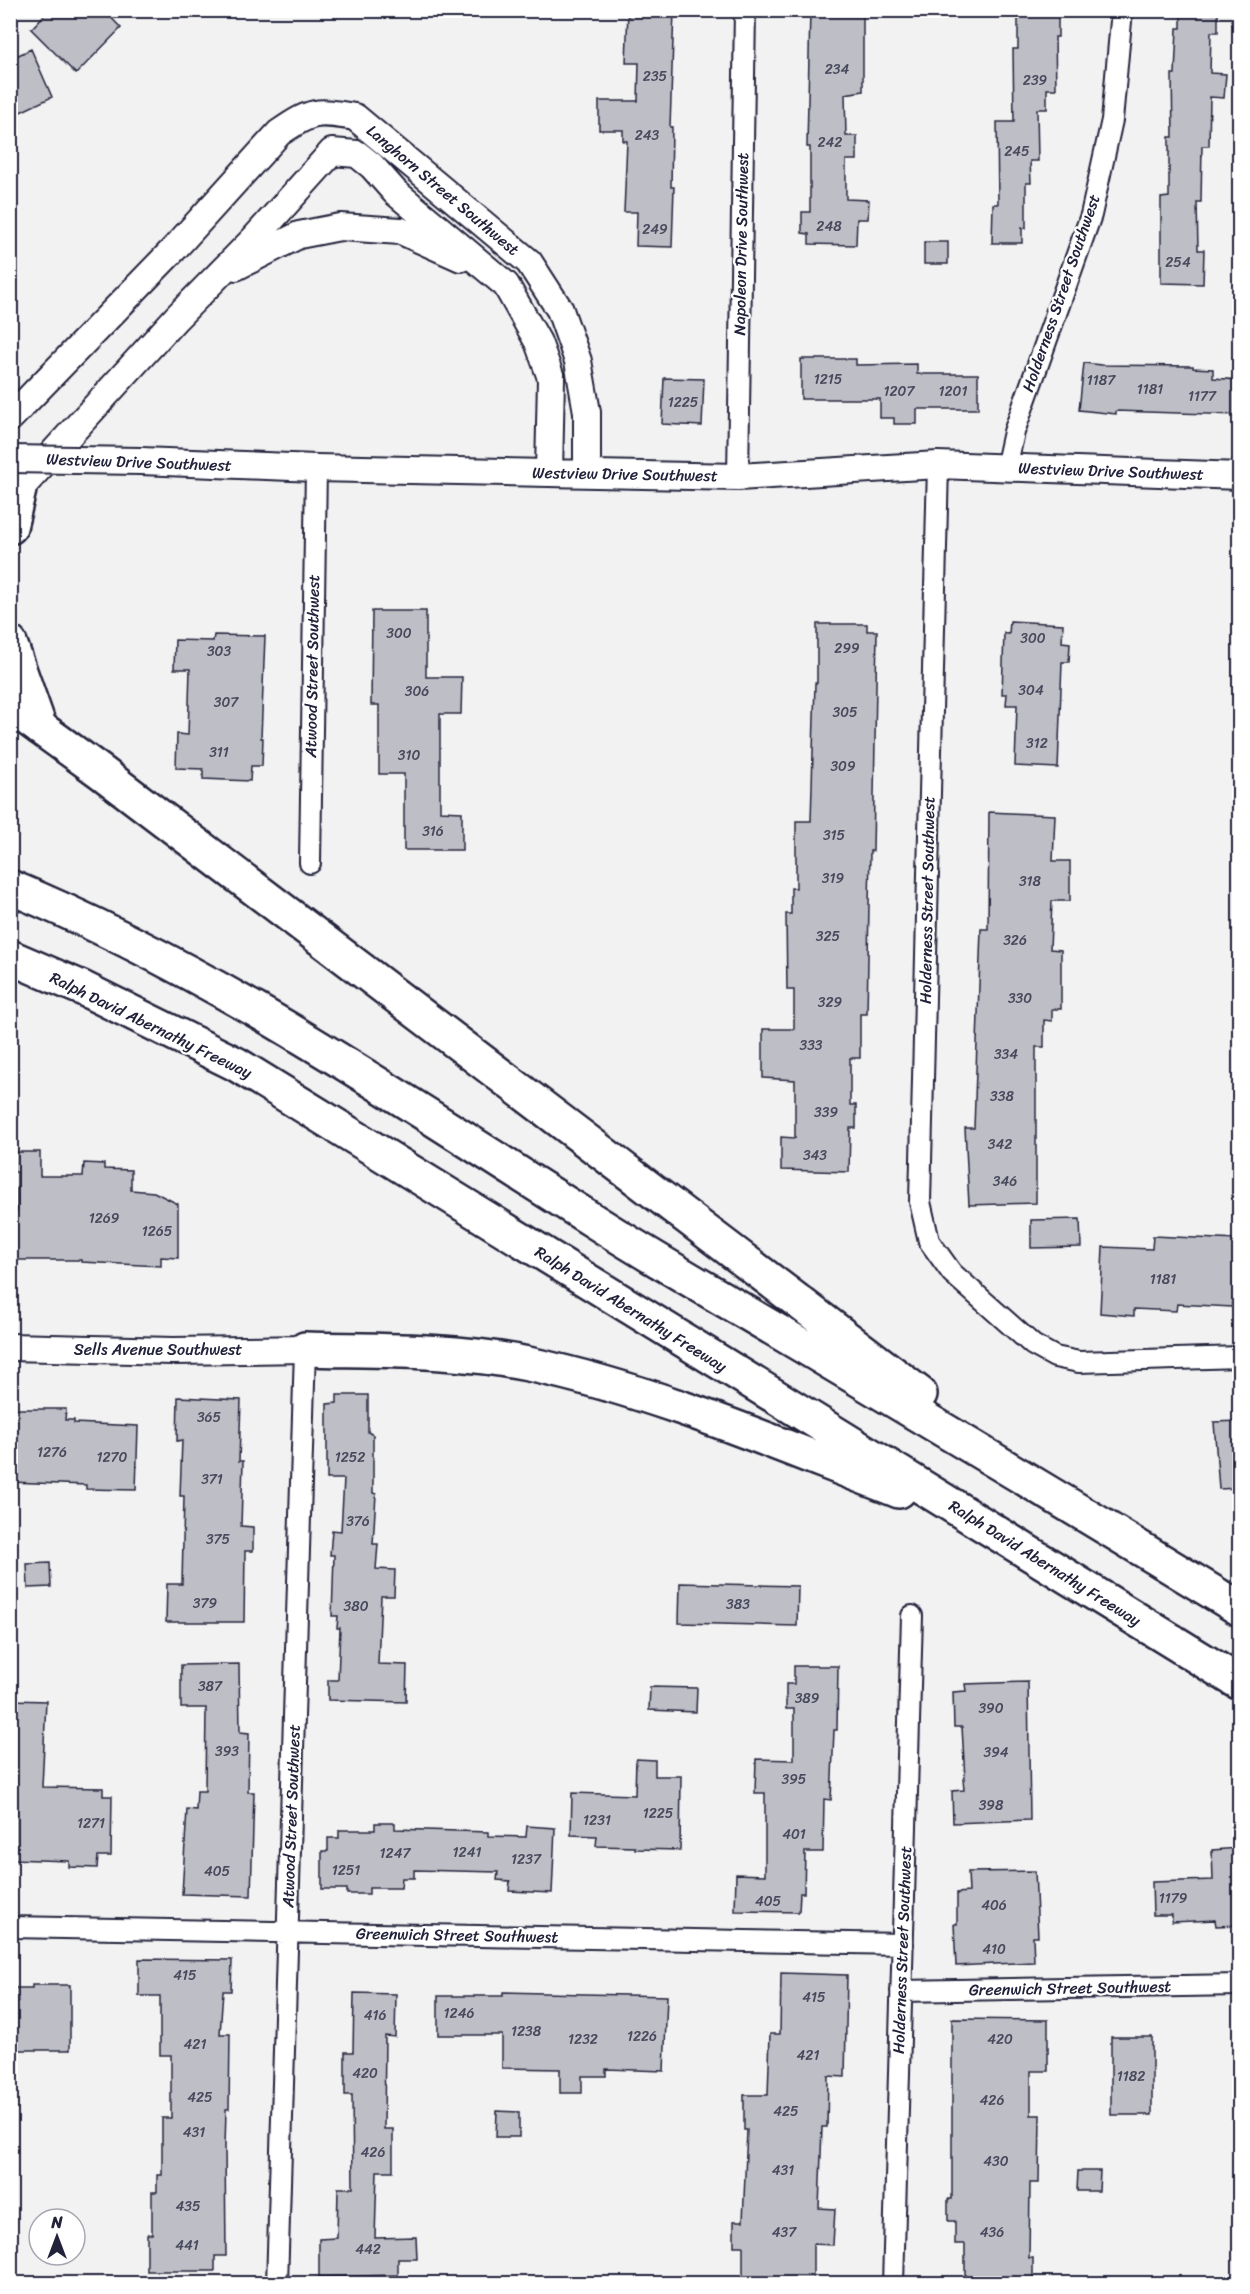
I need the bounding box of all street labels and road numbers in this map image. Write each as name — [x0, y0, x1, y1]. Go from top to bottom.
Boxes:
street label: Langhorn Street Southwest — [360, 117, 526, 263]
street label: Napoleon Drive Southwest — [725, 152, 757, 336]
street label: Holderness Street Southwest — [1013, 190, 1109, 396]
street label: Westview Drive Southwest — [46, 444, 232, 480]
street label: Westview Drive Southwest — [1018, 453, 1204, 489]
street label: Westview Drive Southwest — [532, 458, 718, 490]
street label: Atwood Street Southwest — [296, 574, 328, 759]
street label: Holderness Street Southwest — [911, 796, 943, 1004]
street label: Ralph David Abernathy Freeway — [45, 963, 258, 1087]
street label: Ralph David Abernathy Freeway — [529, 1238, 734, 1381]
street label: Sells Avenue Southwest — [74, 1335, 242, 1364]
street label: Ralph David Abernathy Freeway — [943, 1492, 1148, 1635]
street label: Atwood Street Southwest — [273, 1724, 309, 1909]
street label: Holderness Street Southwest — [884, 1846, 920, 2054]
street label: Greenwich Street Southwest — [356, 1919, 558, 1951]
street label: Greenwich Street Southwest — [969, 1972, 1171, 2004]

